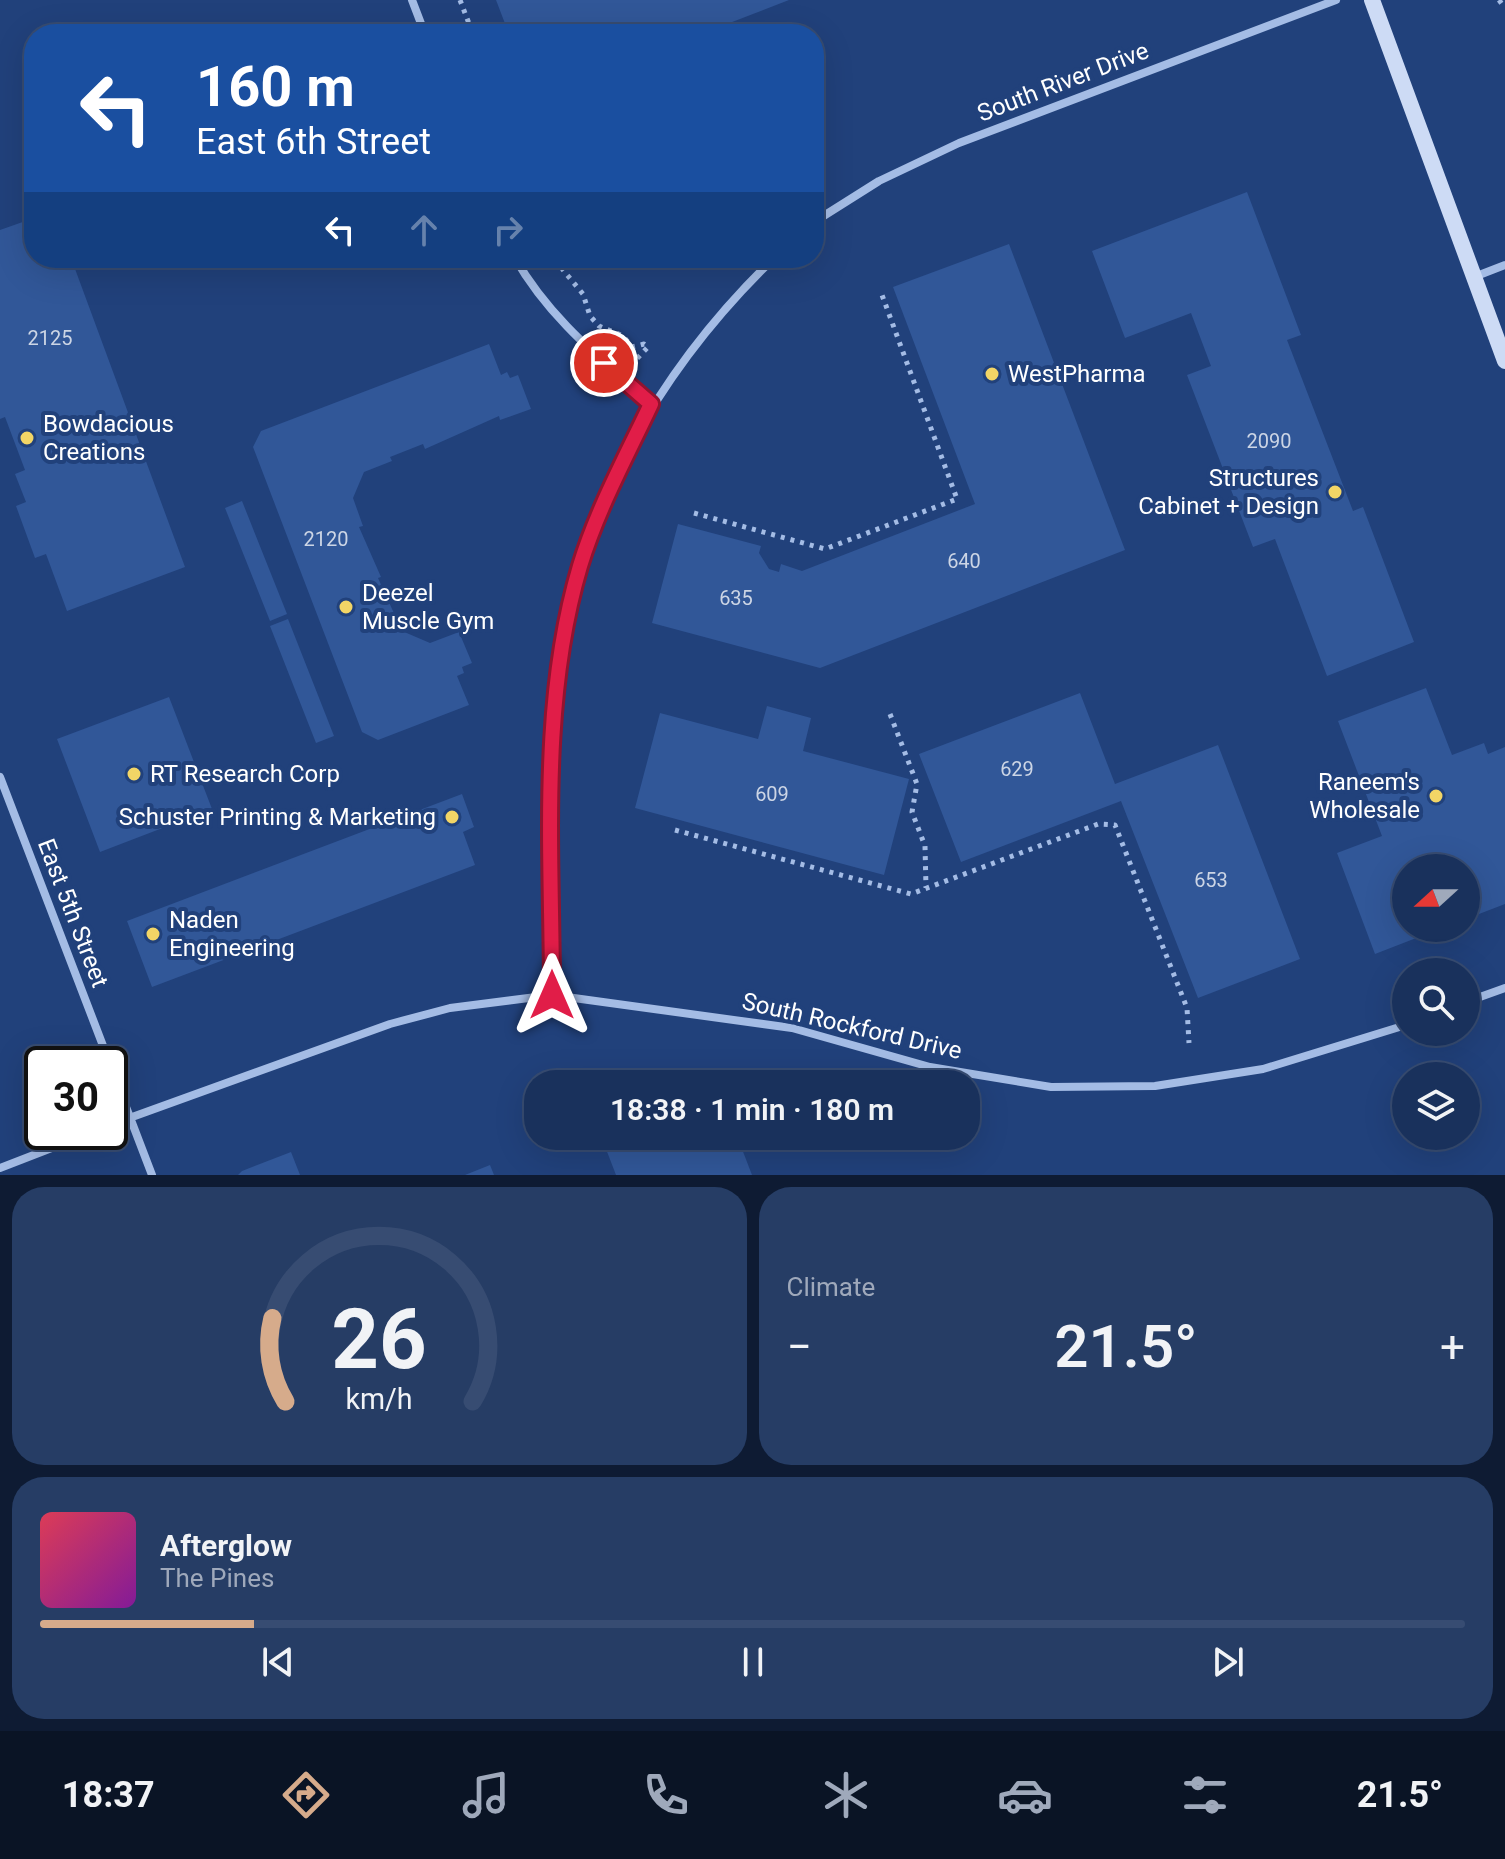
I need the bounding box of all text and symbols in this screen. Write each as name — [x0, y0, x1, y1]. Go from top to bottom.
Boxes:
street label: South River Drive — [973, 36, 1153, 128]
text: 160 m — [196, 54, 355, 120]
icon: left — [64, 56, 168, 160]
text: East 6th Street — [196, 121, 431, 163]
icon: left — [318, 208, 362, 252]
icon: ahead — [402, 208, 446, 252]
icon: right — [486, 208, 530, 252]
house number: 2125 — [28, 326, 72, 350]
pin — [570, 329, 638, 397]
icon: arrive — [582, 341, 626, 385]
place label: WestPharma — [1008, 360, 1146, 388]
marker: WestPharma — [983, 365, 1001, 383]
place label: Bowdacious Creations — [43, 410, 174, 466]
marker: Bowdacious Creations — [18, 429, 36, 447]
house number: 2090 — [1247, 429, 1291, 453]
place label: Structures Cabinet + Design — [1138, 464, 1319, 520]
marker: Structures Cabinet + Design — [1326, 483, 1344, 501]
house number: 2120 — [304, 527, 348, 551]
house number: 640 — [947, 549, 981, 573]
place label: Deezel Muscle Gym — [362, 579, 494, 635]
house number: 635 — [719, 586, 753, 610]
marker: Deezel Muscle Gym — [337, 598, 355, 616]
house number: 629 — [1000, 757, 1034, 781]
place label: RT Research Corp — [150, 760, 340, 788]
marker: RT Research Corp — [125, 765, 143, 783]
place label: Raneem's Wholesale — [1309, 768, 1420, 824]
house number: 609 — [755, 782, 789, 806]
marker: Raneem's Wholesale — [1427, 787, 1445, 805]
place label: Schuster Printing & Marketing — [119, 803, 436, 831]
marker: Schuster Printing & Marketing — [443, 808, 461, 826]
street label: East 5th Street — [32, 835, 114, 991]
north arrow — [1392, 854, 1480, 942]
map controls — [1392, 854, 1480, 1150]
house number: 653 — [1194, 868, 1228, 892]
place label: Naden Engineering — [169, 906, 295, 962]
marker: Naden Engineering — [144, 925, 162, 943]
position arrow — [510, 953, 594, 1037]
button: search — [1392, 958, 1480, 1046]
street label: South Rockford Drive — [739, 987, 965, 1065]
speed limit sign: 30 — [24, 1046, 128, 1150]
button: layers — [1392, 1062, 1480, 1150]
text: 18:38 · 1 min · 180 m — [610, 1092, 894, 1127]
text: Climate — [787, 1272, 875, 1302]
text: 26 — [332, 1291, 427, 1388]
text: 21.5° — [1054, 1311, 1197, 1382]
text: − — [787, 1321, 812, 1373]
text: + — [1440, 1321, 1465, 1373]
text: km/h — [346, 1382, 413, 1416]
text: Afterglow — [160, 1528, 292, 1563]
text: The Pines — [160, 1563, 274, 1593]
icon: previous — [256, 1640, 300, 1684]
icon: pause — [731, 1640, 775, 1684]
icon: next — [1206, 1640, 1250, 1684]
icon: directions — [278, 1767, 334, 1823]
icon: music — [458, 1767, 514, 1823]
icon: phone — [638, 1767, 694, 1823]
icon: climate — [818, 1767, 874, 1823]
icon: car — [997, 1767, 1053, 1823]
icon: filters — [1177, 1767, 1233, 1823]
text: 18:37 — [62, 1774, 155, 1816]
text: 21.5° — [1357, 1774, 1443, 1816]

